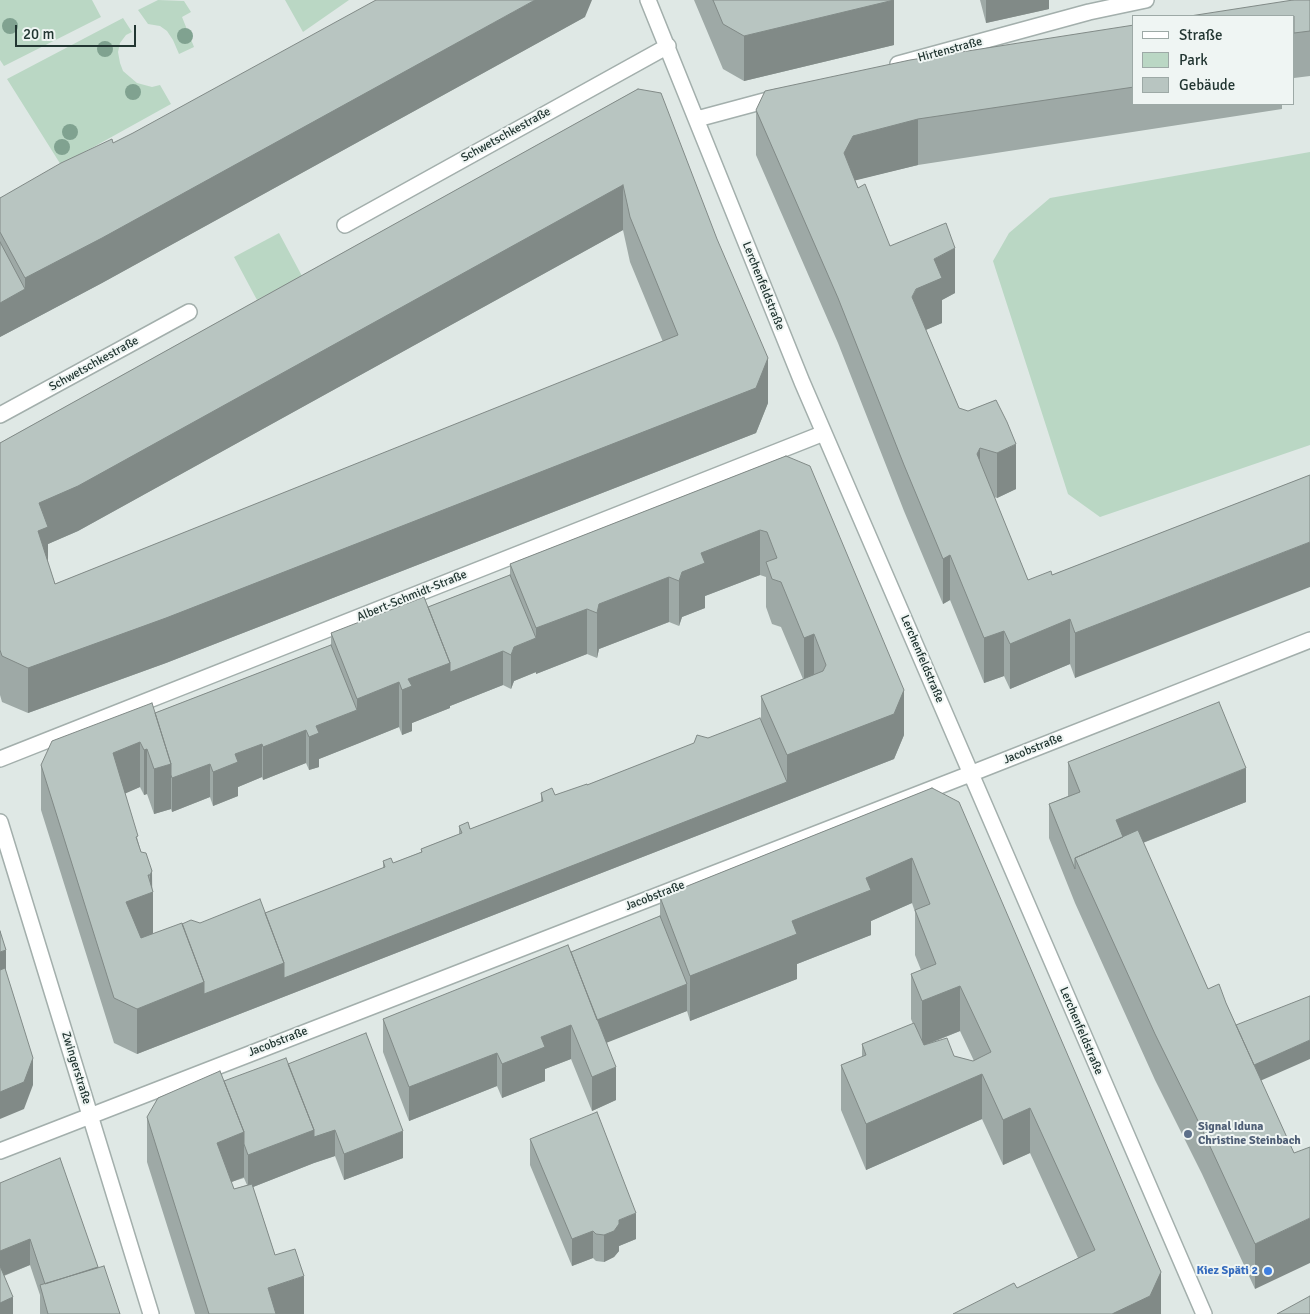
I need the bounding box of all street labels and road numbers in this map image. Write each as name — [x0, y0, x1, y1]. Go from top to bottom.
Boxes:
street label: Hirtenstraße — [916, 34, 984, 66]
street label: Schwetschkestraße — [459, 104, 553, 166]
street label: Lerchenfeldstraße — [739, 240, 787, 332]
street label: Schwetschkestraße — [47, 333, 141, 395]
street label: Albert-Schmidt-Straße — [355, 567, 469, 625]
street label: Lerchenfeldstraße — [897, 613, 947, 705]
street label: Jacobstraße — [1001, 731, 1065, 767]
street label: Jacobstraße — [623, 878, 687, 914]
street label: Lerchenfeldstraße — [1056, 985, 1106, 1077]
street label: Jacobstraße — [246, 1024, 310, 1060]
street label: Zwingerstraße — [58, 1030, 94, 1106]

